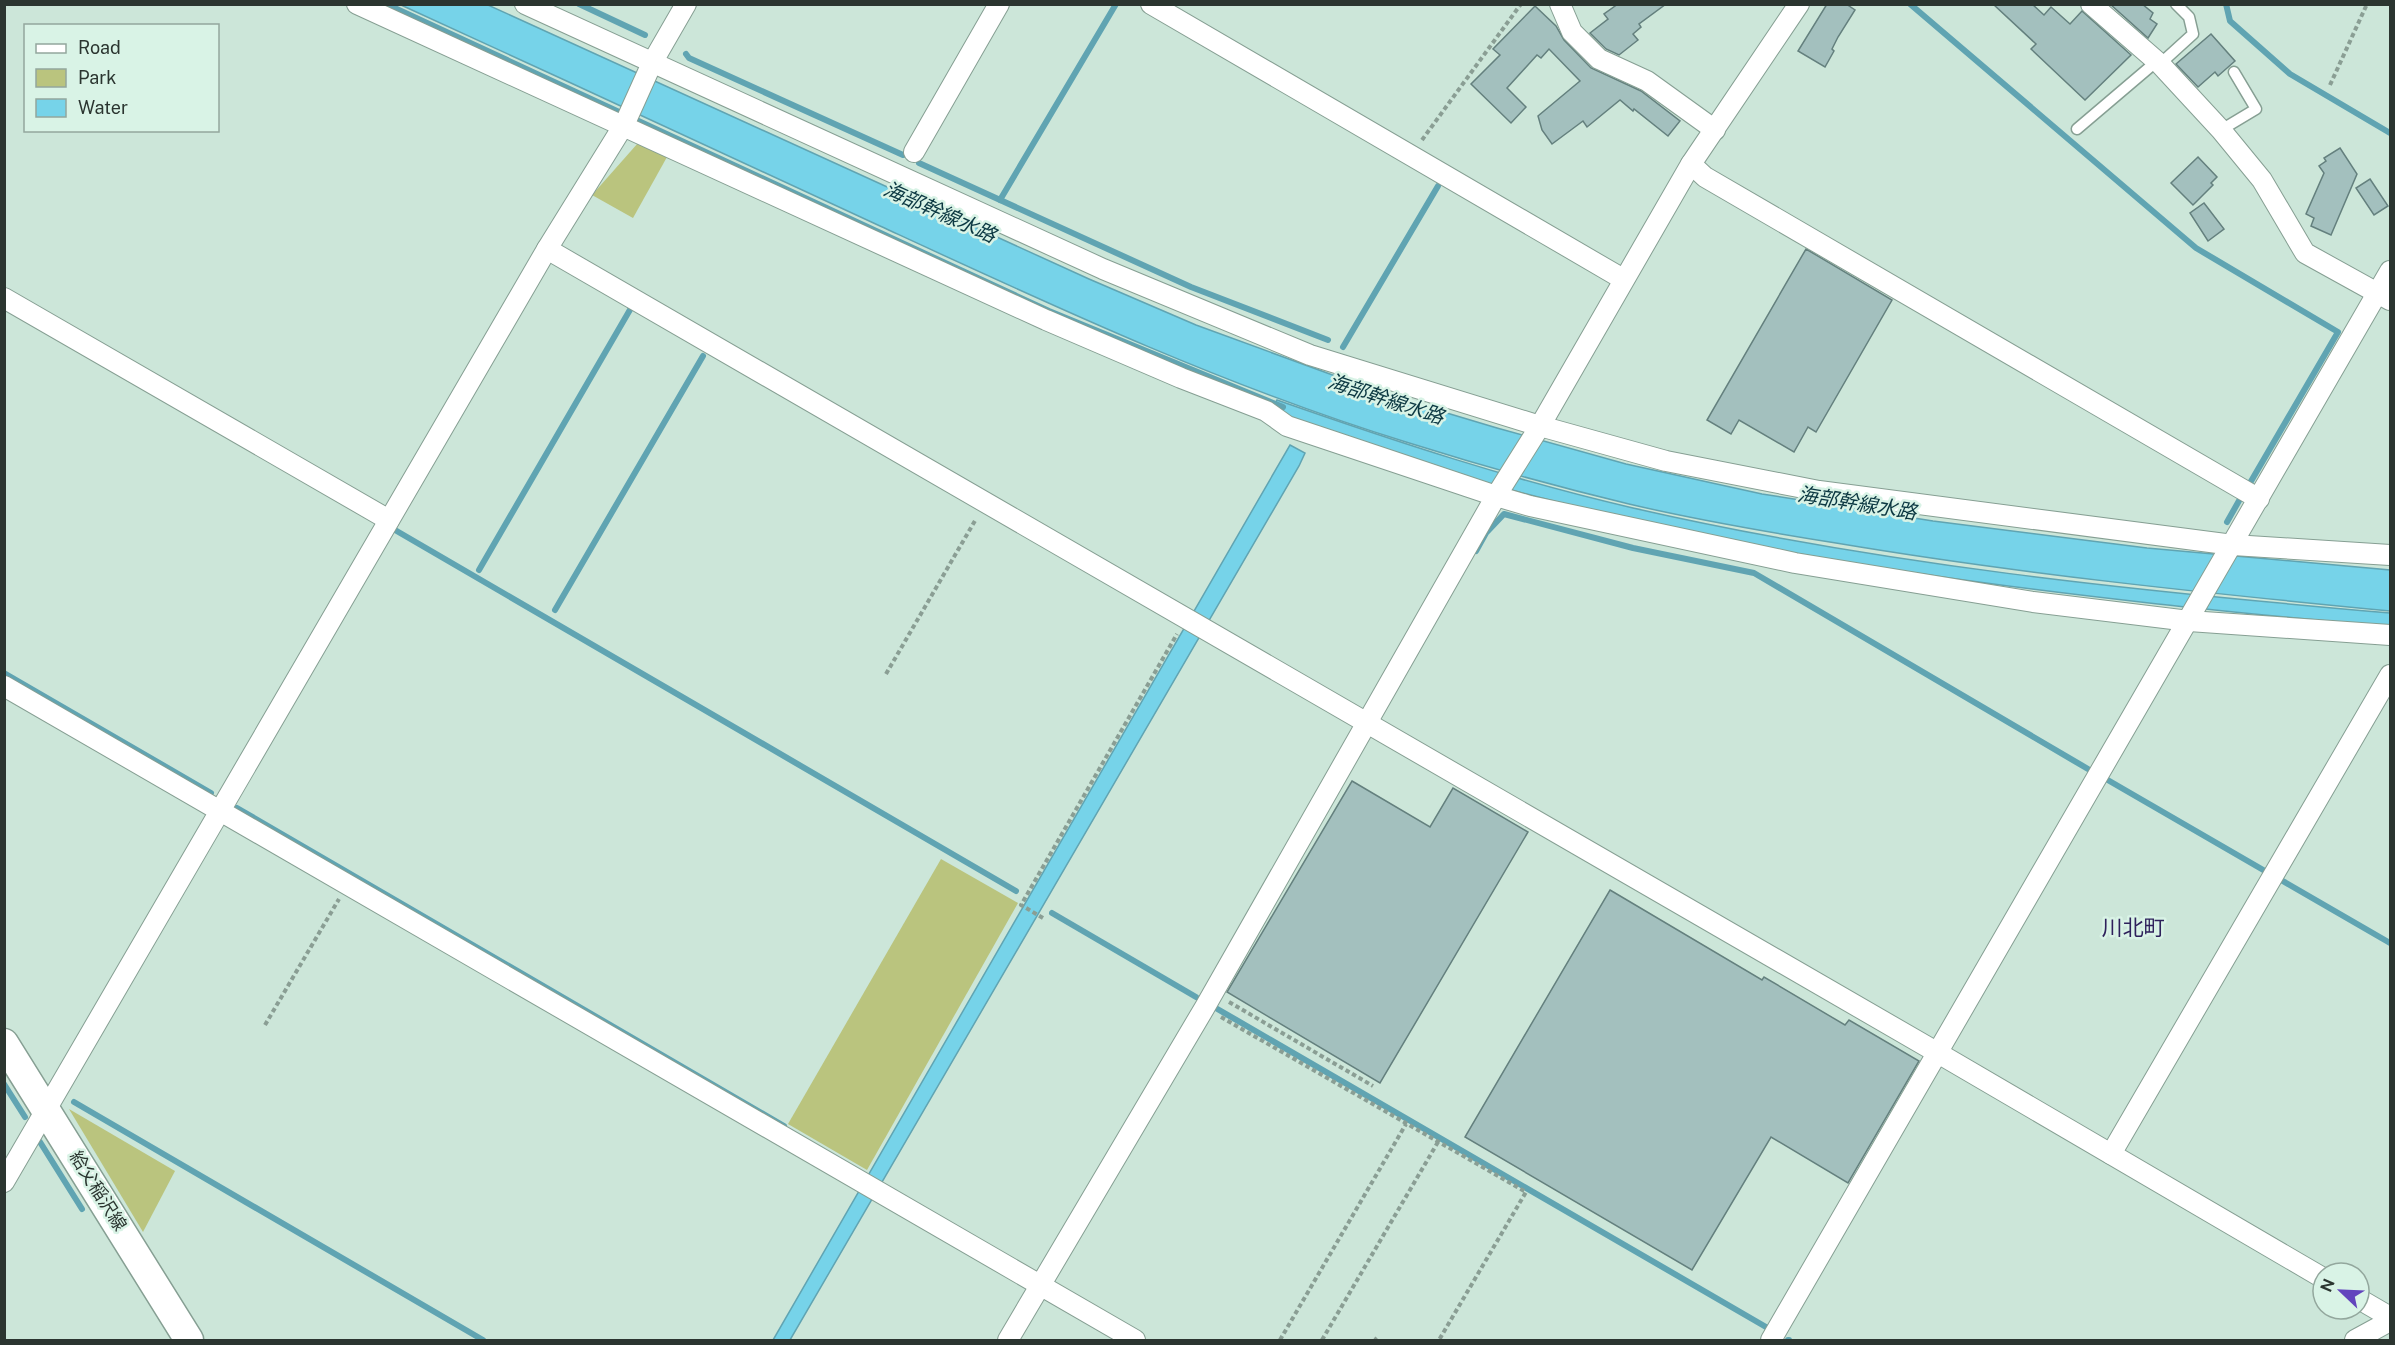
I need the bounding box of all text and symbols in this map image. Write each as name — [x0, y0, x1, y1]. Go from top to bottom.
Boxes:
legend — [24, 24, 219, 132]
text: Road — [78, 37, 121, 58]
text: Park — [78, 67, 116, 88]
text: Water — [78, 97, 128, 118]
water label: 海部幹線水路 — [880, 177, 1002, 248]
water label: 海部幹線水路 — [1325, 369, 1449, 430]
water label: 海部幹線水路 — [1796, 482, 1920, 525]
district label: 川北町 — [2102, 915, 2165, 940]
street label: 給父稲沢線 — [66, 1147, 131, 1234]
north arrow — [2311, 1261, 2371, 1321]
text: N — [2316, 1276, 2339, 1295]

